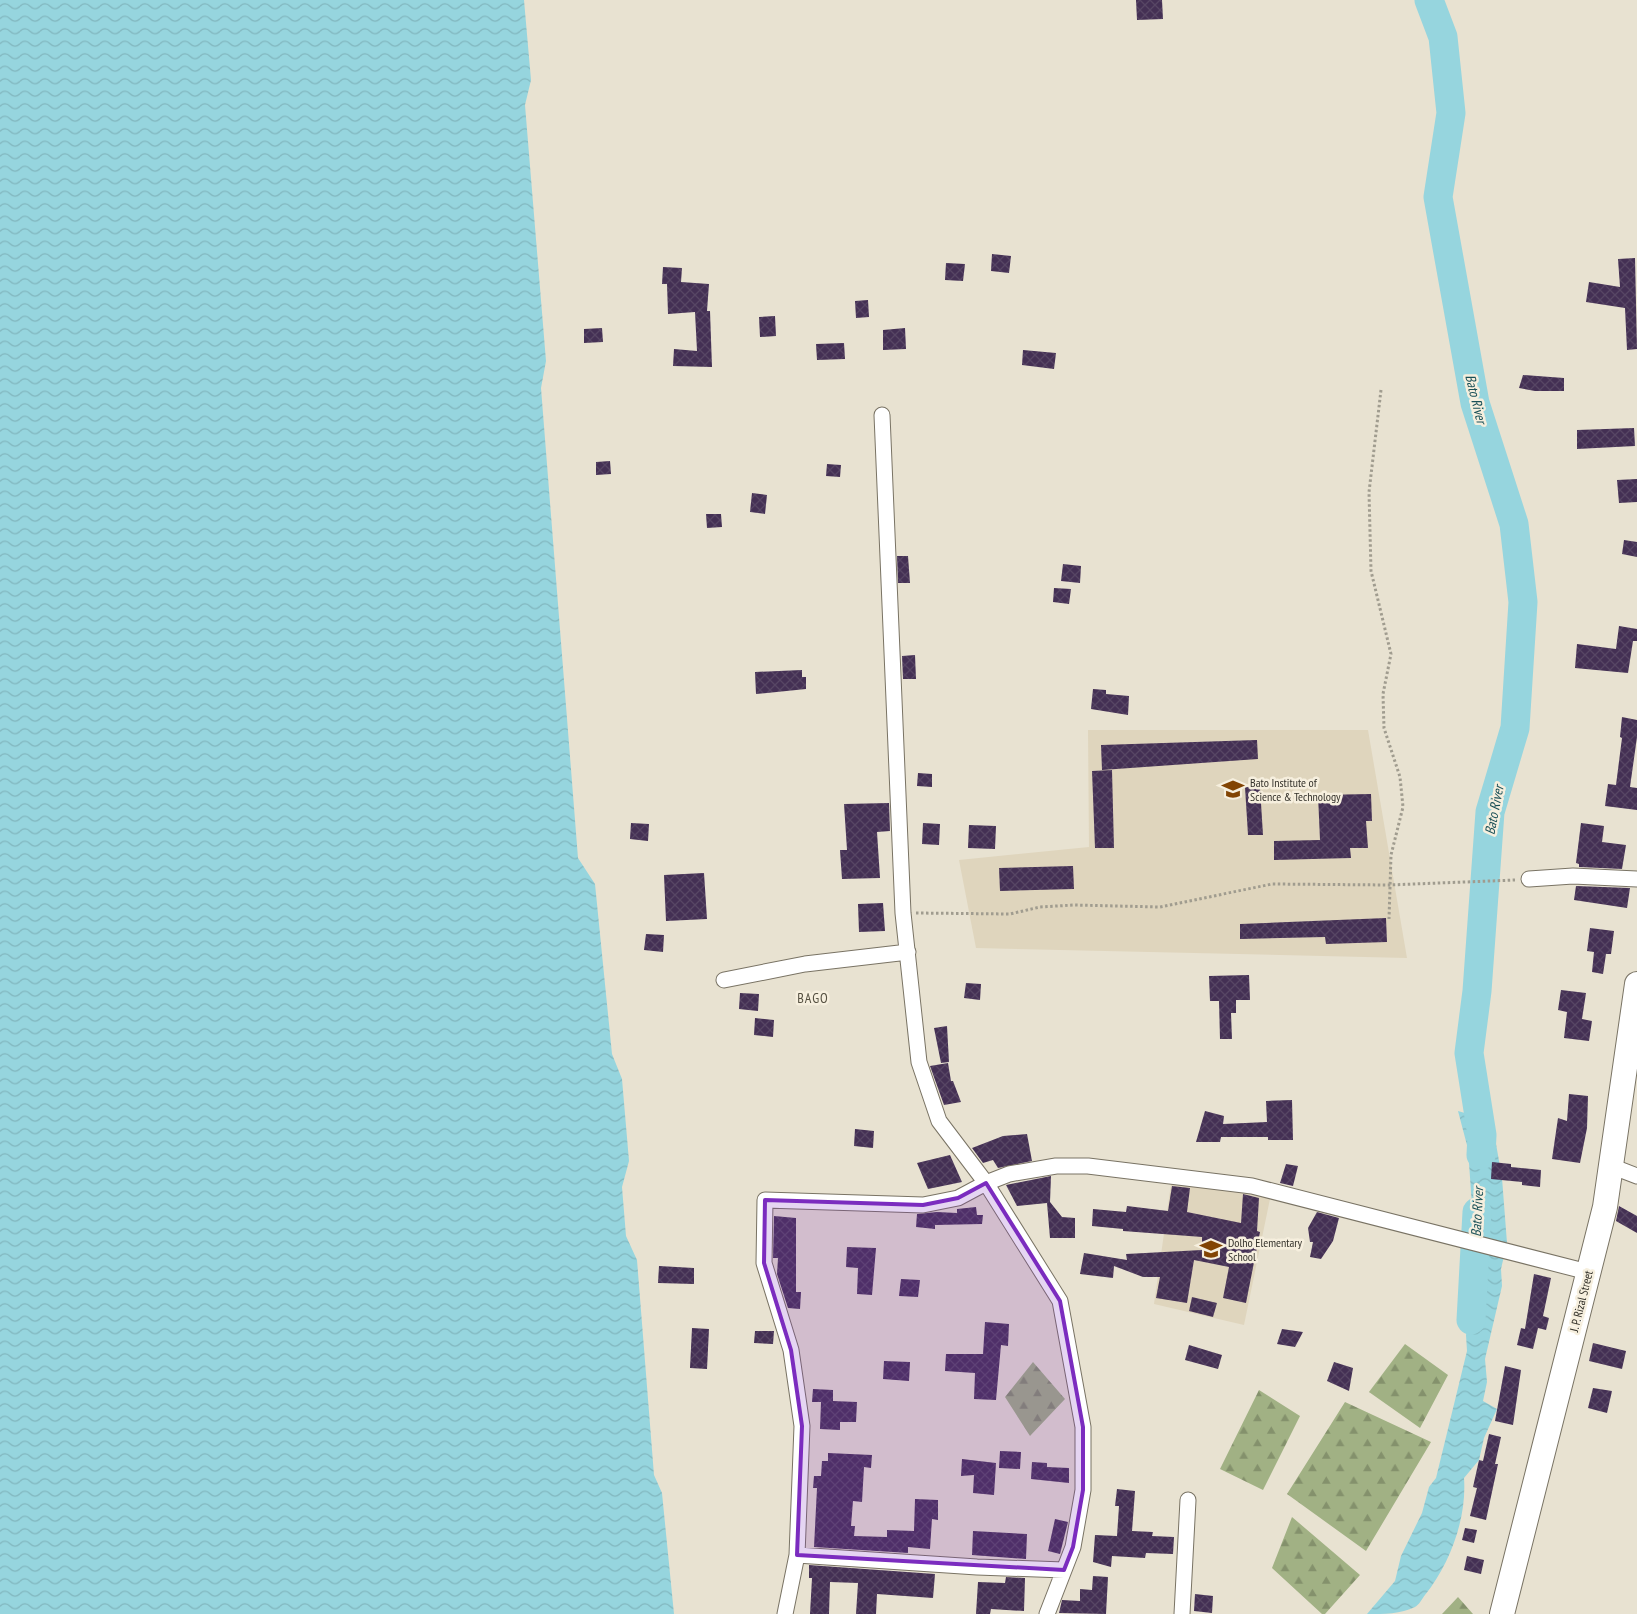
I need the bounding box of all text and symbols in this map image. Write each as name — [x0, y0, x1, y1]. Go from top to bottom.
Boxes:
water label: Bato River — [1461, 373, 1491, 427]
place label: Bato Institute of Science & Technology — [1250, 775, 1341, 804]
school or university icon: Bato Institute of Science & Technology — [1220, 776, 1246, 802]
water label: Bato River — [1480, 782, 1508, 836]
district label: BAGO — [797, 989, 829, 1007]
water label: Bato River — [1467, 1185, 1487, 1237]
place label: Dolho Elementary School — [1228, 1235, 1303, 1264]
school or university icon: Dolho Elementary School — [1198, 1236, 1224, 1262]
street label: J. P. Rizal Street — [1566, 1268, 1596, 1334]

